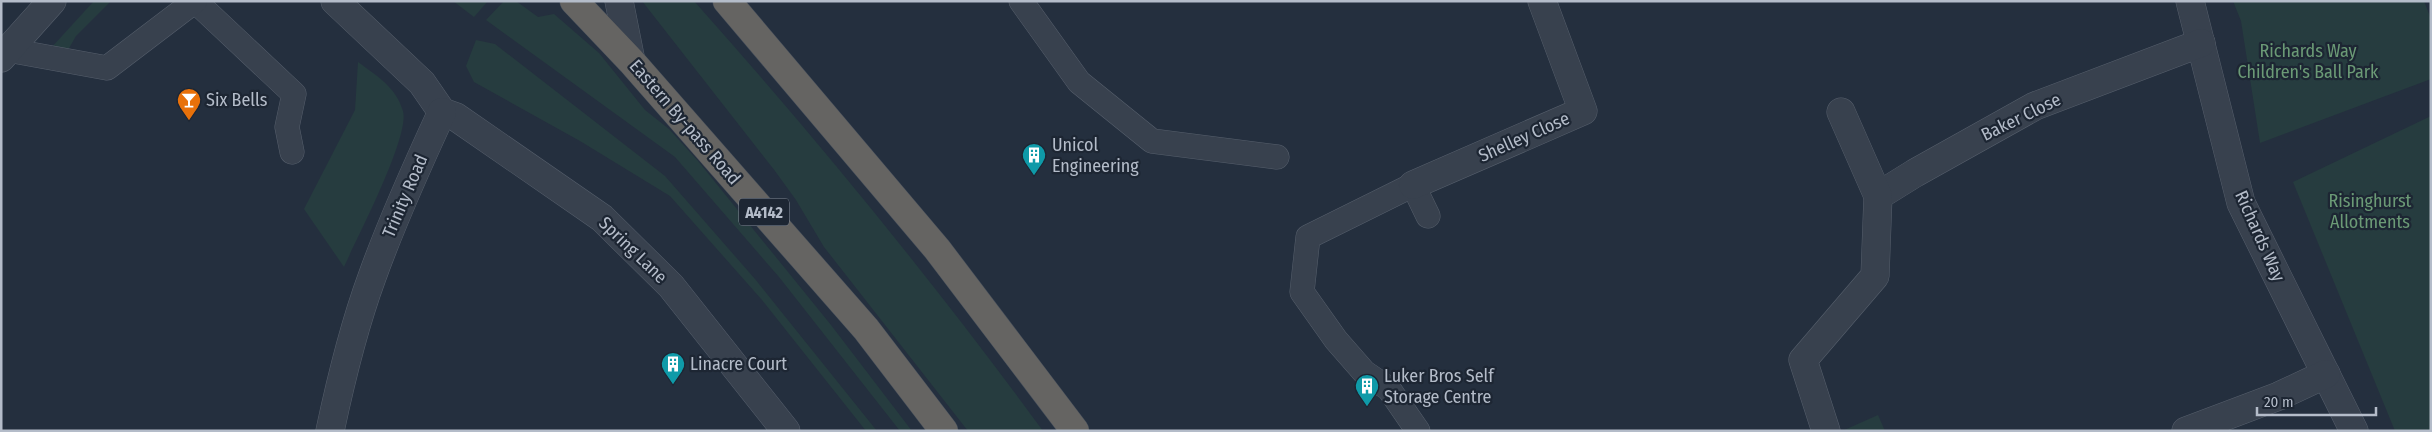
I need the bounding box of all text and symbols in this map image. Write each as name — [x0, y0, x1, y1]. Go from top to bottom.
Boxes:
park label: Richards Way Children's Ball Park — [2238, 40, 2379, 83]
street label: Eastern By-pass Road — [625, 55, 745, 189]
bar icon: Six Bells — [176, 87, 202, 121]
street label: Baker Close — [1978, 88, 2065, 146]
place label: Six Bells — [206, 89, 268, 111]
street label: Shelley Close — [1475, 107, 1573, 167]
place label: Unicol Engineering — [1052, 134, 1139, 177]
building icon: Unicol Engineering — [1021, 142, 1047, 176]
street label: Trinity Road — [378, 151, 432, 241]
street label: Richards Way — [2230, 187, 2290, 285]
park label: Risinghurst Allotments — [2328, 190, 2412, 233]
road number: A4142 — [739, 198, 789, 226]
street label: Spring Lane — [594, 212, 672, 288]
building icon: Linacre Court — [660, 351, 686, 385]
place label: Linacre Court — [690, 353, 787, 375]
place label: Luker Bros Self Storage Centre — [1384, 365, 1495, 408]
building icon: Luker Bros Self Storage Centre — [1354, 373, 1380, 407]
scale bar — [2257, 384, 2376, 416]
text: 20 m — [2264, 393, 2294, 411]

